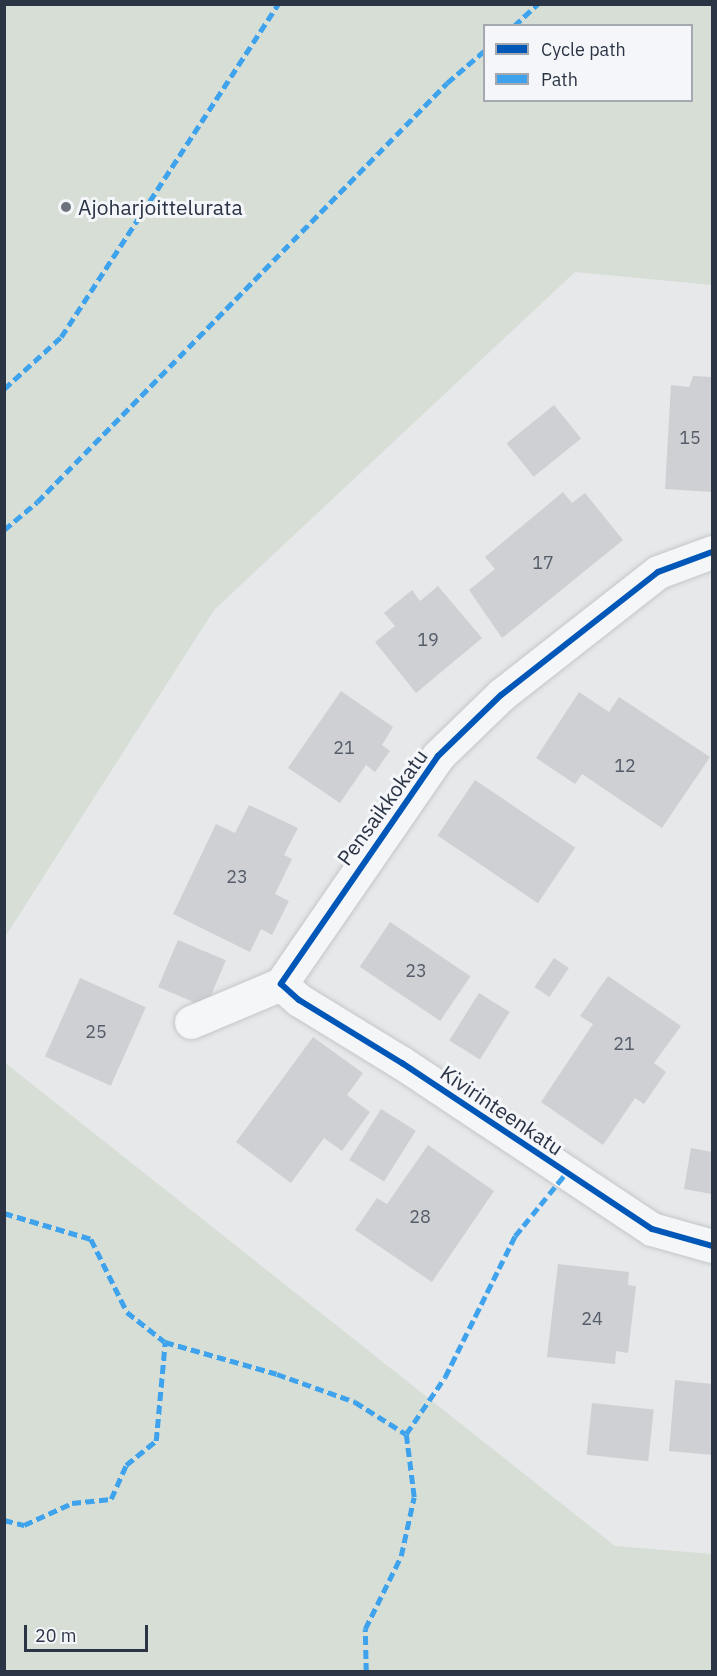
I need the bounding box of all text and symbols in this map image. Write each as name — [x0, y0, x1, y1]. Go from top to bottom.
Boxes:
legend — [483, 24, 693, 102]
text: Cycle path — [541, 38, 626, 61]
text: Path — [541, 68, 578, 91]
place label: Ajoharjoittelurata — [78, 194, 243, 220]
marker: Ajoharjoittelurata — [59, 200, 73, 214]
house number: 15 — [679, 427, 701, 449]
house number: 17 — [532, 552, 554, 574]
house number: 19 — [417, 629, 439, 651]
house number: 21 — [333, 737, 355, 759]
street label: Pensaikkokatu — [331, 744, 433, 870]
house number: 12 — [614, 755, 636, 777]
house number: 23 — [226, 866, 248, 888]
house number: 23 — [405, 960, 427, 982]
house number: 25 — [85, 1021, 107, 1043]
house number: 21 — [613, 1033, 635, 1055]
street label: Kivirinteenkatu — [436, 1060, 568, 1160]
house number: 28 — [409, 1206, 431, 1228]
house number: 24 — [581, 1308, 603, 1330]
scale bar — [27, 1613, 152, 1651]
text: 20 m — [35, 1624, 77, 1647]

